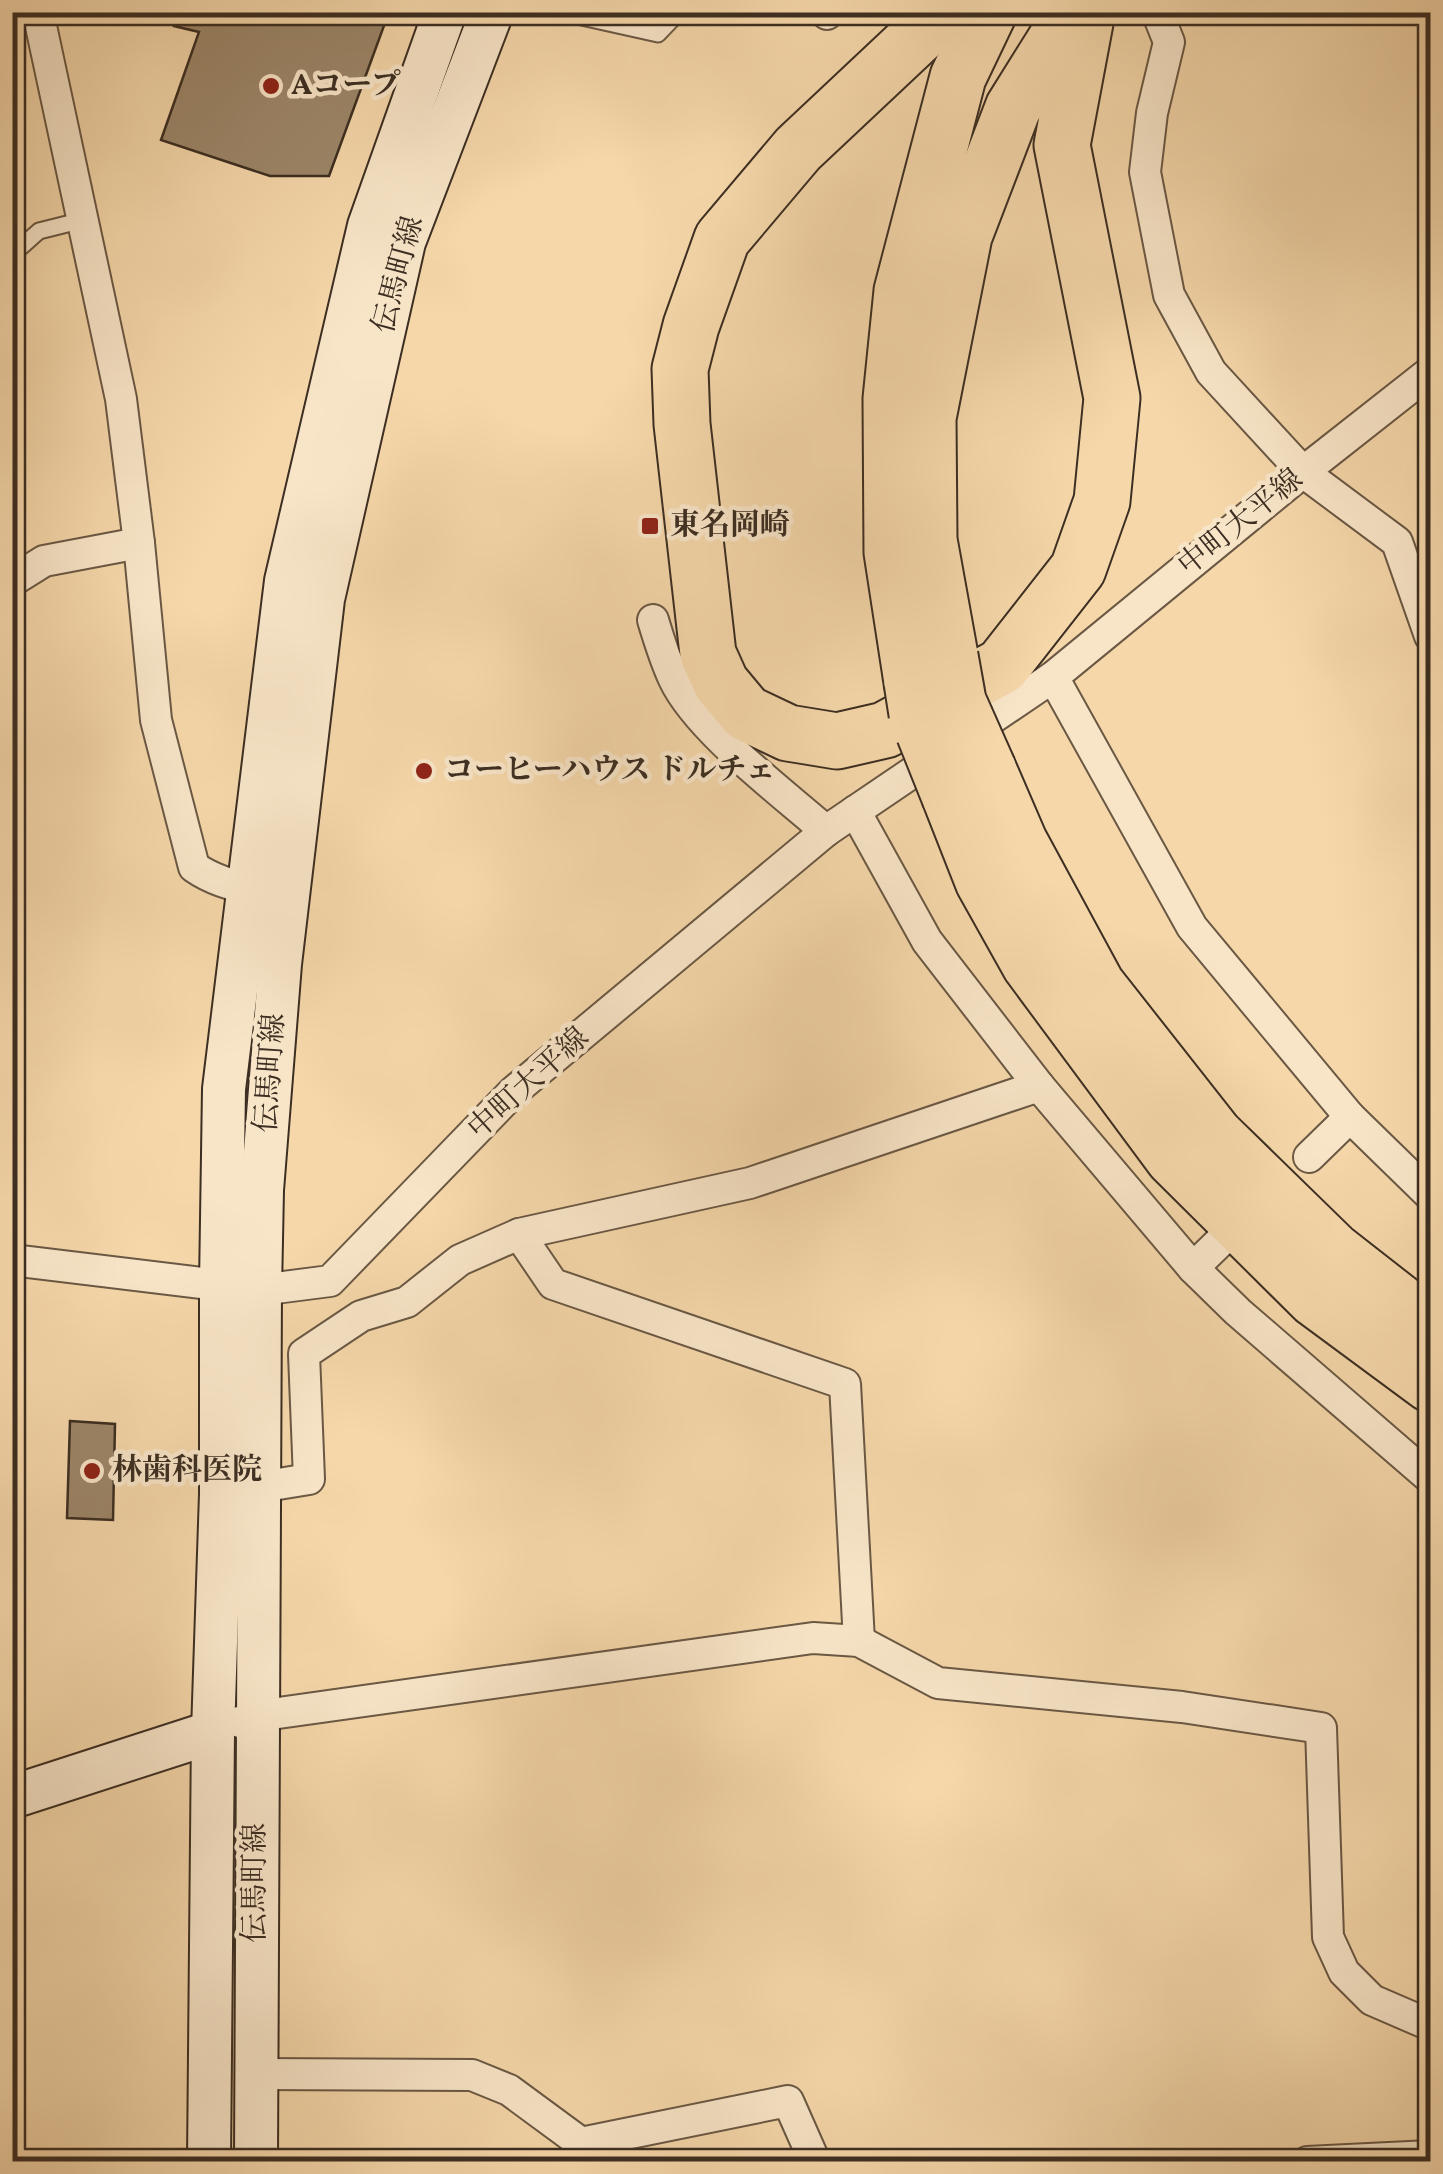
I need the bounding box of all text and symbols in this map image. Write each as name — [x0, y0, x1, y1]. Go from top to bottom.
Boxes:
place label: Aコープ — [291, 65, 401, 107]
marker: Aコープ — [260, 75, 282, 97]
street label: 伝馬町線 — [363, 212, 435, 338]
street label: 中町大平線 — [1169, 459, 1313, 587]
place label: 東名岡崎 — [670, 505, 790, 547]
marker: 東名岡崎 — [639, 515, 661, 537]
place label: コーヒーハウス ドルチェ — [444, 750, 776, 792]
marker: コーヒーハウス ドルチェ — [413, 760, 435, 782]
street label: 伝馬町線 — [246, 1012, 296, 1134]
street label: 中町大平線 — [459, 1018, 599, 1150]
place label: 林歯科医院 — [112, 1450, 262, 1492]
marker: 林歯科医院 — [81, 1460, 103, 1482]
street label: 伝馬町線 — [235, 1823, 277, 1943]

